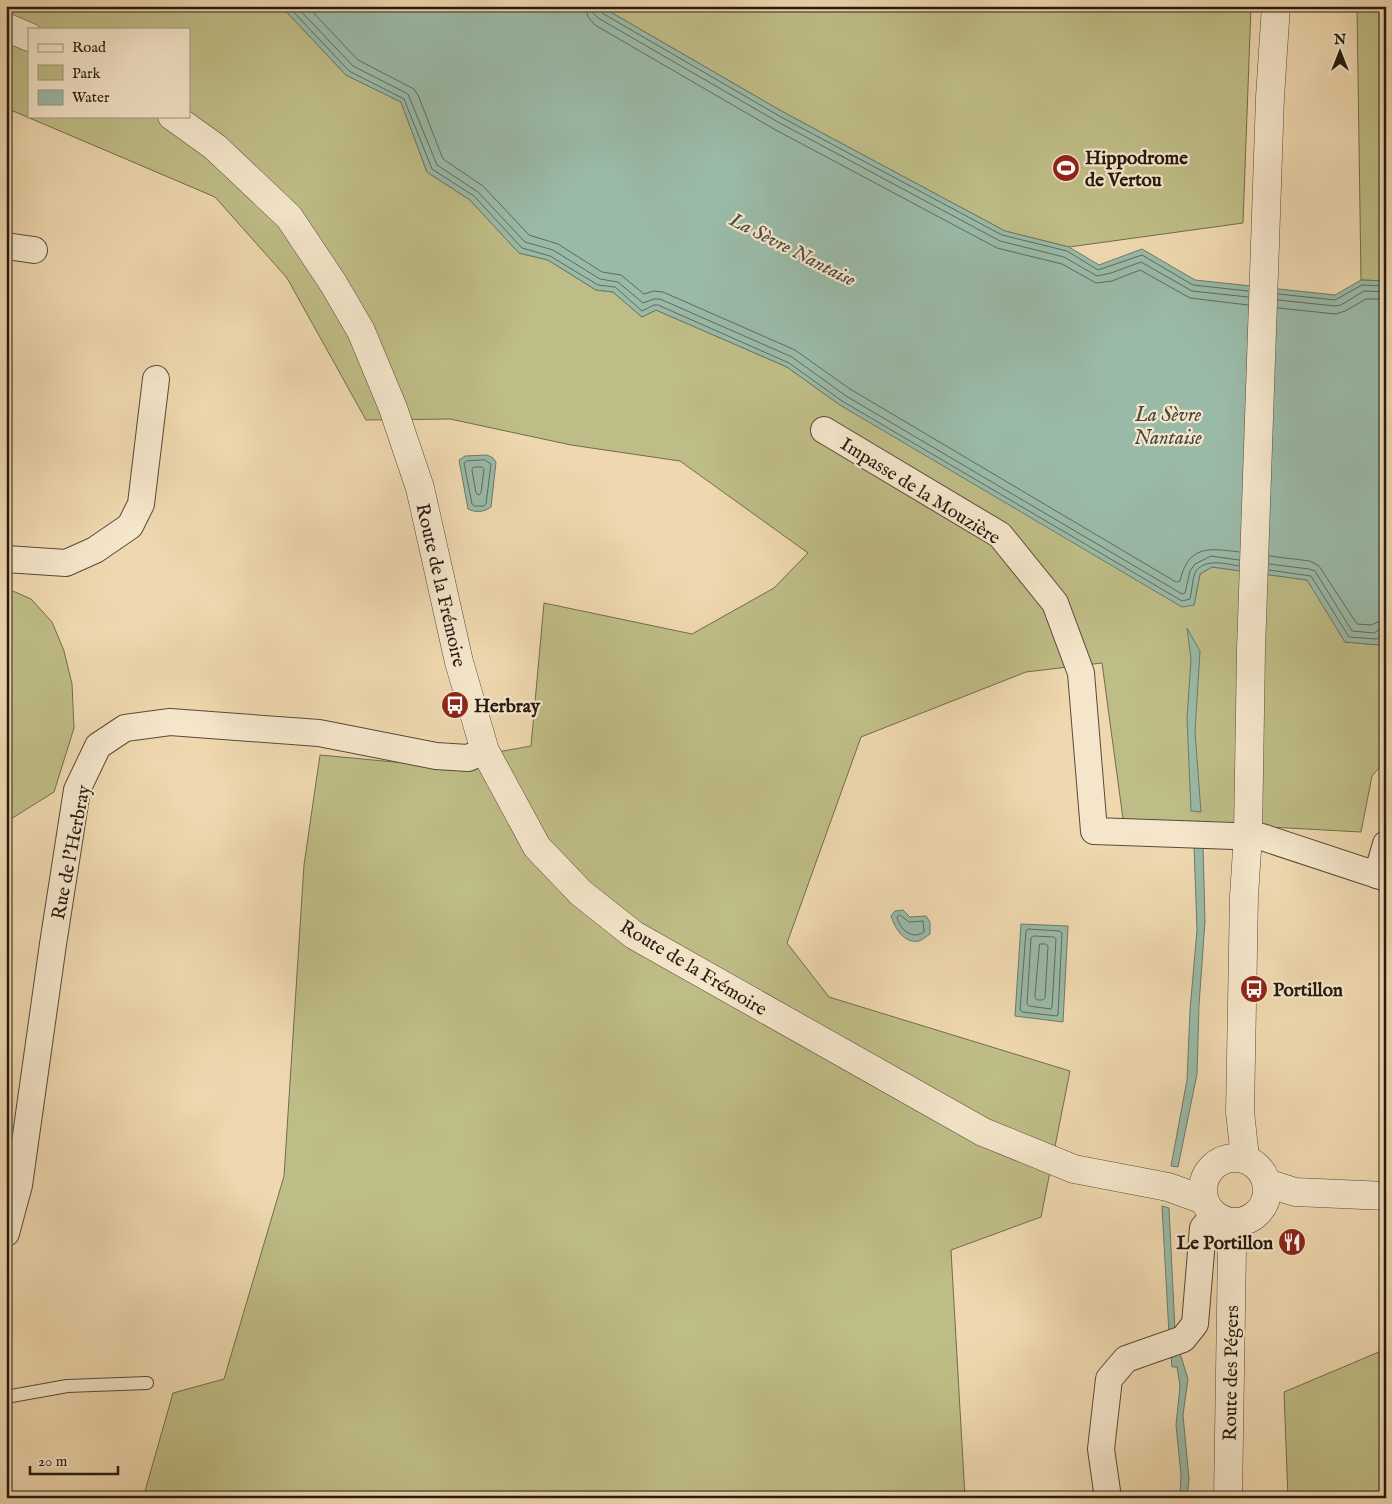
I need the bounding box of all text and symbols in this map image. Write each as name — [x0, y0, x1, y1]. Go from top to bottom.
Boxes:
legend — [28, 28, 190, 118]
north arrow — [1314, 28, 1364, 78]
text: N — [1333, 31, 1346, 49]
text: Road — [72, 38, 107, 57]
text: Park — [72, 64, 102, 83]
text: Water — [72, 88, 110, 107]
place label: Hippodrome de Vertou — [1085, 147, 1188, 193]
sports icon: Hippodrome de Vertou — [1051, 153, 1081, 183]
water label: La Sèvre Nantaise — [724, 207, 860, 293]
water label: La Sèvre Nantaise — [1134, 403, 1202, 451]
street label: Impasse de la Mouzière — [836, 433, 1005, 551]
street label: Route de la Frémoire — [410, 501, 471, 670]
bus stop icon: Herbray — [440, 690, 470, 720]
place label: Herbray — [474, 695, 541, 719]
street label: Rue de l'Herbray — [47, 782, 97, 922]
street label: Route de la Frémoire — [615, 915, 771, 1022]
bus stop icon: Portillon — [1239, 974, 1269, 1004]
place label: Portillon — [1273, 979, 1343, 1003]
restaurant icon: Le Portillon — [1277, 1227, 1307, 1257]
place label: Le Portillon — [1176, 1232, 1273, 1256]
street label: Route des Pégers — [1219, 1305, 1245, 1441]
scale bar — [30, 1444, 118, 1476]
text: 20 m — [38, 1452, 68, 1471]

